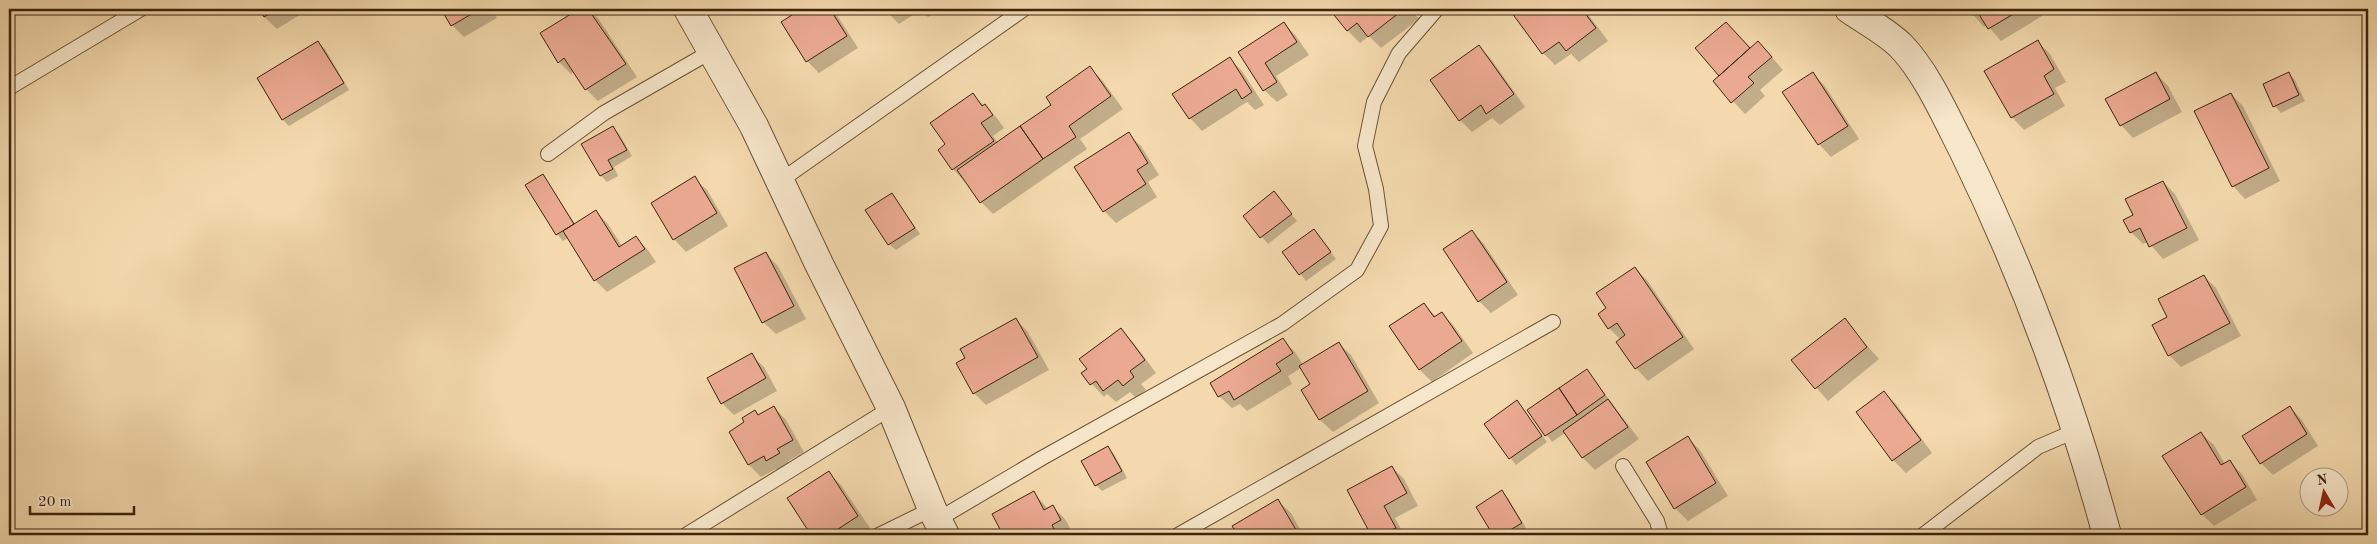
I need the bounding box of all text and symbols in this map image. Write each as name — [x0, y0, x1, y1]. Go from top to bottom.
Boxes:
north arrow — [2300, 466, 2350, 516]
text: N — [2316, 472, 2329, 488]
scale bar — [30, 484, 134, 516]
text: 20 m — [38, 495, 72, 510]

